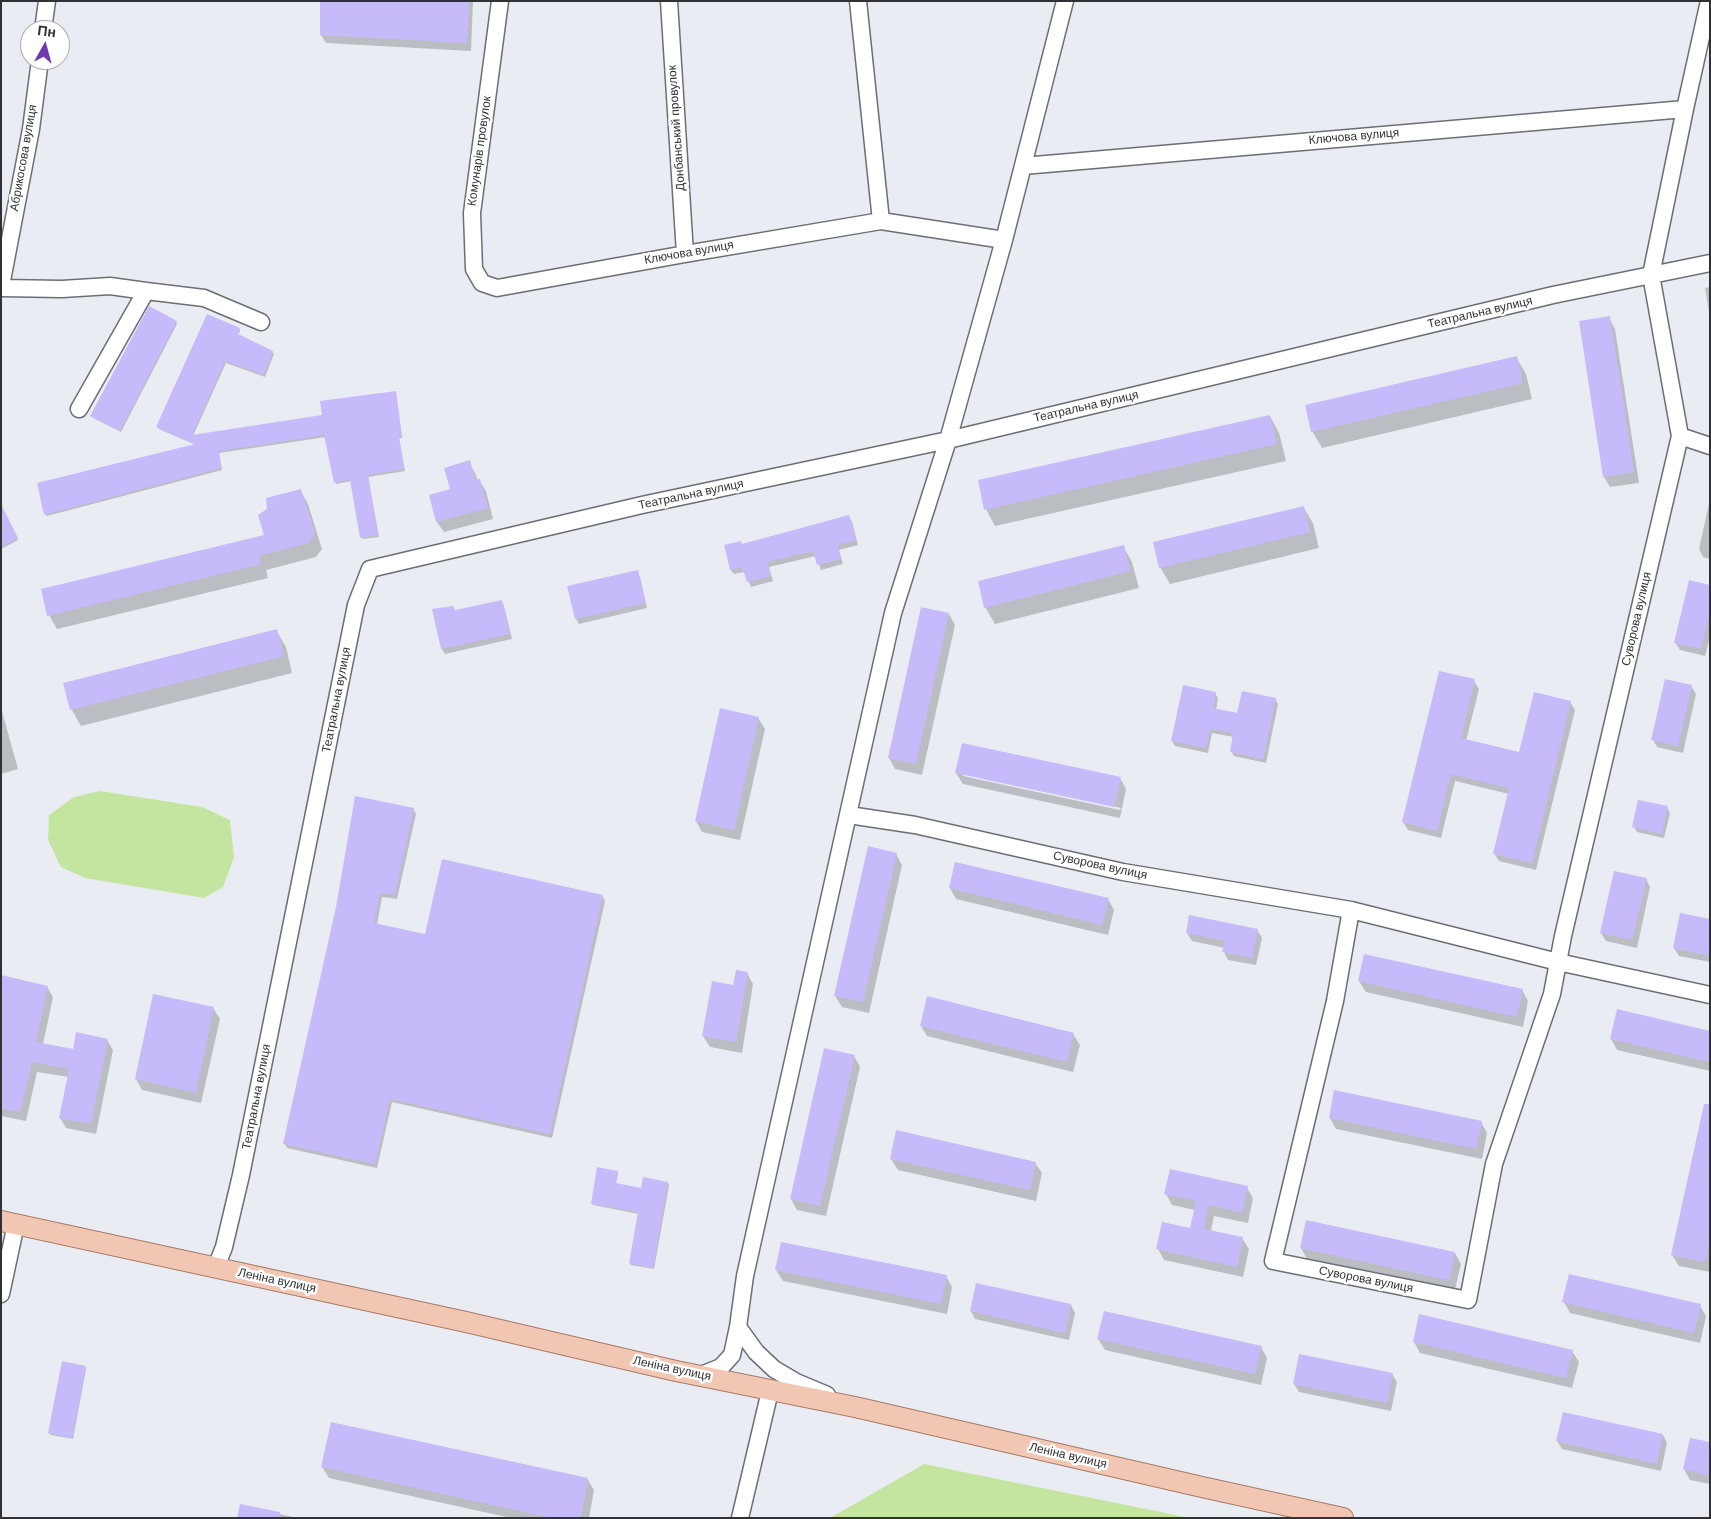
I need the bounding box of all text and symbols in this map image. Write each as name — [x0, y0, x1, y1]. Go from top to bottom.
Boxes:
north arrow — [20, 20, 70, 70]
text: Пн — [36, 21, 57, 41]
street label: Донбанський провулок — [665, 64, 689, 192]
street label: Комунарів провулок — [465, 95, 495, 207]
street label: Абрикосова вулиця — [8, 103, 40, 213]
street label: Ключова вулиця — [1308, 126, 1400, 148]
street label: Ключова вулиця — [643, 238, 735, 268]
street label: Театральна вулиця — [1426, 294, 1534, 332]
street label: Театральна вулиця — [1032, 388, 1140, 426]
street label: Театральна вулиця — [637, 477, 745, 513]
street label: Суворова вулиця — [1619, 571, 1655, 667]
street label: Театральна вулиця — [320, 646, 354, 754]
street label: Суворова вулиця — [1052, 849, 1148, 883]
street label: Театральна вулиця — [240, 1043, 274, 1151]
street label: Суворова вулиця — [1318, 1264, 1414, 1296]
street label: Леніна вулиця — [237, 1266, 317, 1296]
street label: Леніна вулиця — [632, 1354, 712, 1384]
street label: Леніна вулиця — [1028, 1440, 1108, 1472]

